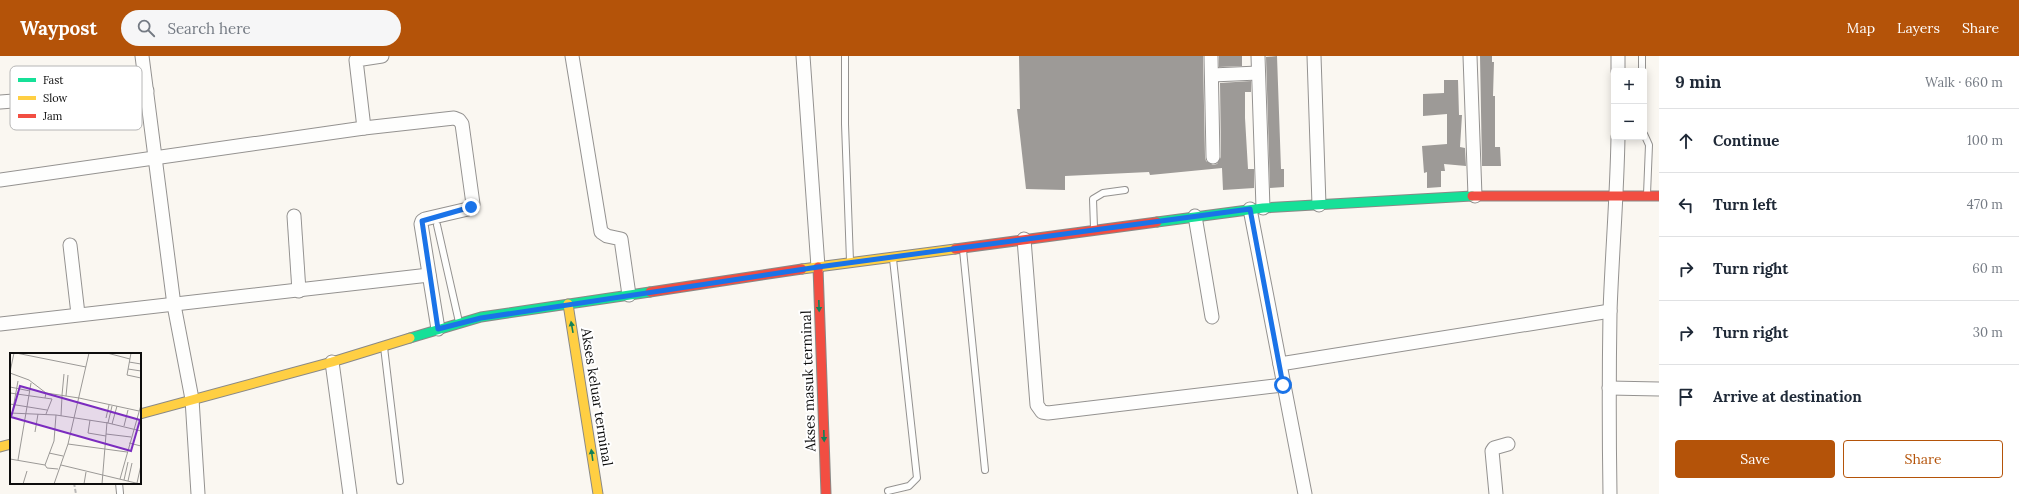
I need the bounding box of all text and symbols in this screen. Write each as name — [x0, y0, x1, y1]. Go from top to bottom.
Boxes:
search box — [121, 10, 401, 46]
text: Waypost — [20, 16, 97, 40]
icon: search — [135, 17, 157, 39]
text: Search here — [167, 19, 251, 38]
text: Map — [1847, 19, 1875, 37]
text: Layers — [1897, 19, 1940, 37]
text: Share — [1962, 19, 1999, 37]
legend — [10, 66, 142, 130]
map controls — [1611, 68, 1647, 140]
button: + — [1611, 68, 1647, 104]
text: 9 min — [1675, 71, 1721, 93]
text: Fast — [43, 73, 64, 87]
text: Walk · 660 m — [1925, 74, 2003, 91]
text: Slow — [43, 91, 68, 105]
button: − — [1611, 104, 1647, 140]
text: Jam — [42, 109, 63, 123]
icon: ahead — [1675, 130, 1697, 152]
text: Continue — [1713, 131, 1779, 150]
text: 100 m — [1967, 132, 2003, 149]
icon: left — [1675, 194, 1697, 216]
text: Turn left — [1713, 195, 1777, 214]
text: 470 m — [1967, 196, 2003, 213]
route end — [462, 198, 480, 216]
icon: right — [1675, 258, 1697, 280]
text: Turn right — [1713, 259, 1789, 278]
text: 60 m — [1972, 260, 2003, 277]
one-way arrow — [816, 300, 823, 312]
street label: Akses masuk terminal — [797, 310, 819, 453]
one-way arrow — [569, 321, 575, 333]
icon: right — [1675, 322, 1697, 344]
text: Turn right — [1713, 323, 1789, 342]
text: 30 m — [1973, 324, 2003, 341]
street label: Akses keluar terminal — [577, 326, 617, 468]
inset map — [10, 353, 141, 484]
route start — [1274, 376, 1292, 394]
icon: arrive — [1675, 386, 1697, 408]
text: Arrive at destination — [1713, 387, 1862, 406]
one-way arrow — [821, 430, 827, 443]
button: Save — [1675, 440, 1835, 478]
button: Share — [1843, 440, 2003, 478]
one-way arrow — [589, 449, 595, 461]

